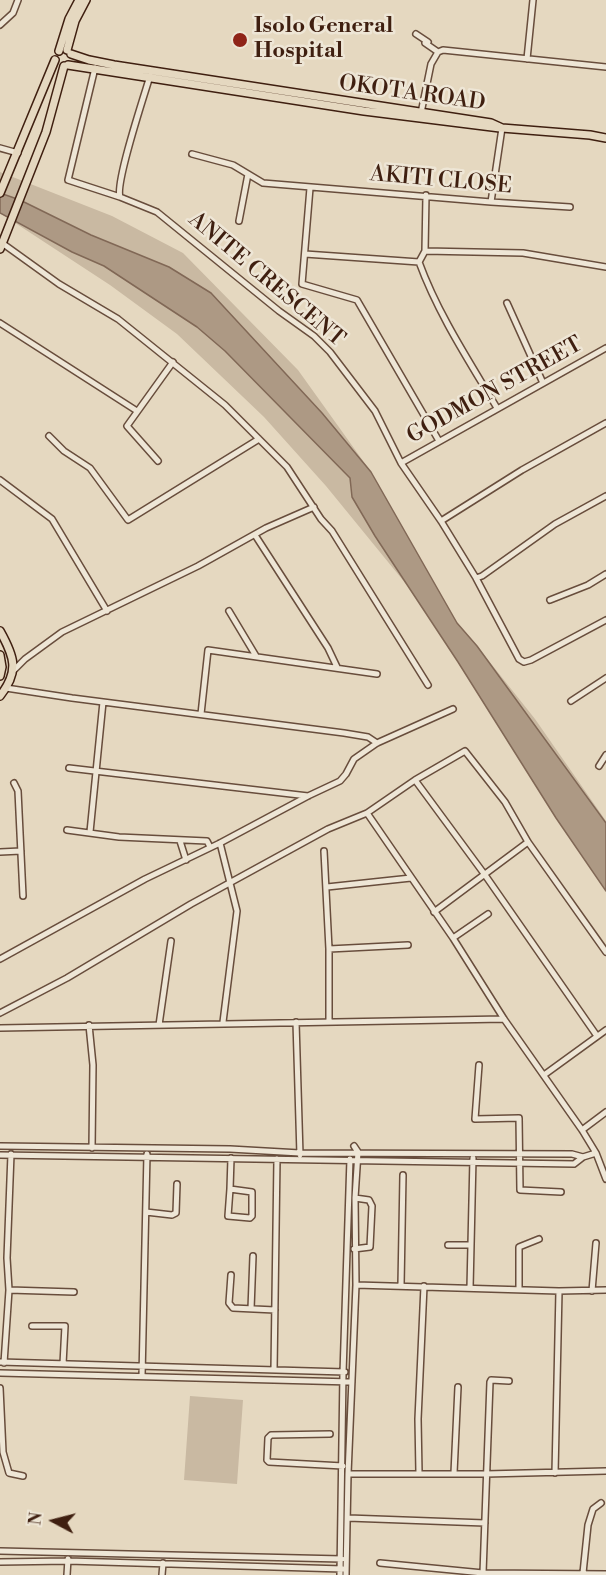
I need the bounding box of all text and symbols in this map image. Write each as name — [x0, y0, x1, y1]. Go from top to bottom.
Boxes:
place label: Isolo General Hospital — [254, 14, 393, 66]
marker: Isolo General Hospital — [231, 31, 249, 49]
street label: OKOTA ROAD — [337, 71, 487, 117]
street label: AKITI CLOSE — [369, 162, 513, 200]
street label: ANITE CRESCENT — [183, 207, 349, 353]
street label: GODMON STREET — [403, 332, 587, 450]
north arrow — [24, 1491, 84, 1551]
text: N — [25, 1511, 47, 1526]

